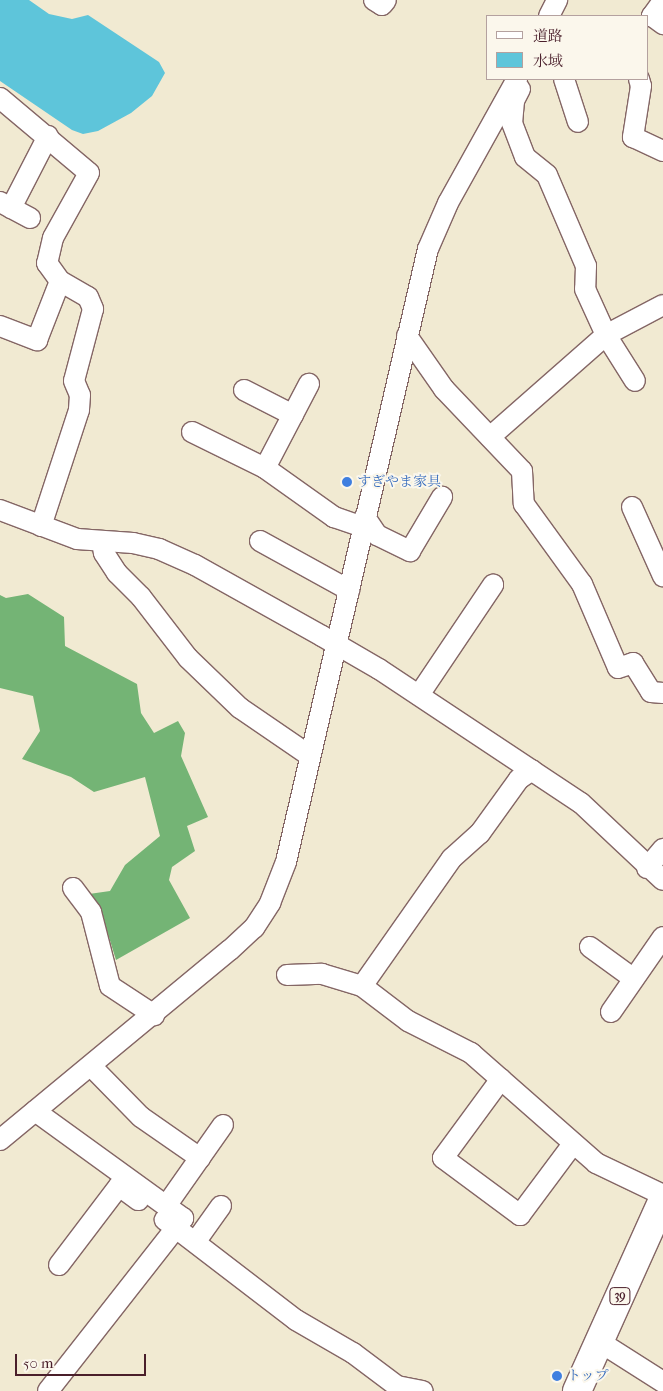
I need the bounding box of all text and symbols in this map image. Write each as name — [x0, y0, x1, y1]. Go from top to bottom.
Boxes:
legend — [486, 15, 648, 80]
text: 道路 — [533, 27, 563, 45]
text: 水域 — [533, 52, 563, 70]
place label: すぎやま家具 — [357, 474, 441, 490]
marker: すぎやま家具 — [341, 476, 353, 488]
road number: 39 — [609, 1286, 631, 1305]
scale bar — [18, 1344, 149, 1376]
text: 50 m — [23, 1354, 53, 1372]
place label: トップ — [567, 1368, 609, 1384]
marker: トップ — [551, 1370, 563, 1382]

